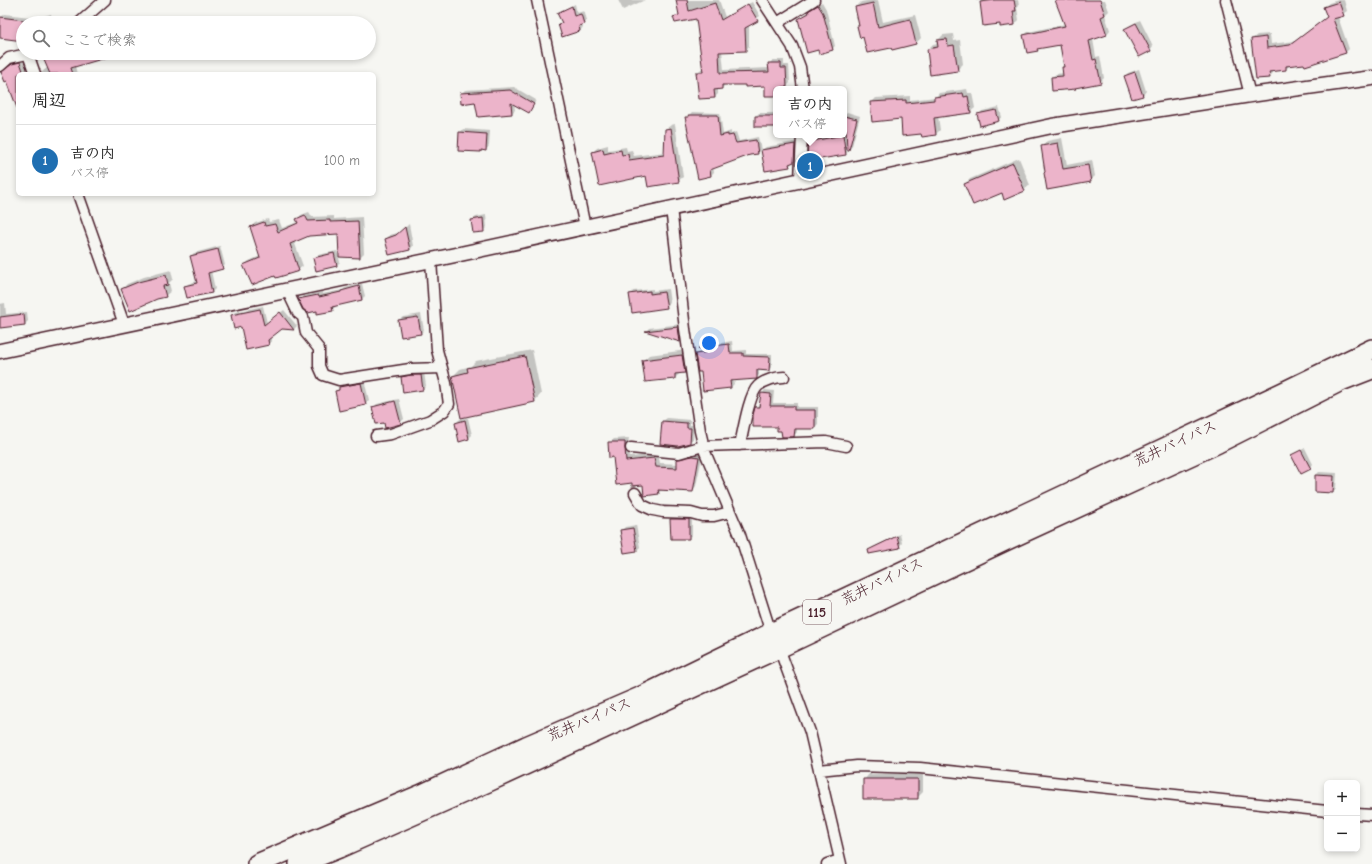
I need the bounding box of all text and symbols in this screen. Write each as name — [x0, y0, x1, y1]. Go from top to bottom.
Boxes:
search box — [16, 16, 376, 60]
icon: search — [30, 27, 52, 49]
text: ここで検索 — [62, 31, 137, 49]
popup — [773, 86, 847, 138]
text: 周辺 — [32, 91, 66, 110]
text: 吉の内 — [787, 95, 833, 113]
text: バス停 — [787, 116, 827, 131]
text: 吉の内 — [70, 144, 115, 162]
pin: 1 — [797, 151, 823, 181]
text: 1 — [42, 153, 48, 168]
text: 100 m — [324, 153, 360, 168]
text: バス停 — [70, 165, 109, 180]
your location — [699, 333, 719, 353]
street label: 荒井バイパス — [1131, 416, 1219, 470]
street label: 荒井バイパス — [838, 553, 926, 609]
road number: 115 — [803, 600, 831, 624]
street label: 荒井バイパス — [544, 693, 634, 745]
map controls — [1324, 780, 1360, 852]
button: + — [1324, 780, 1360, 816]
button: − — [1324, 816, 1360, 852]

